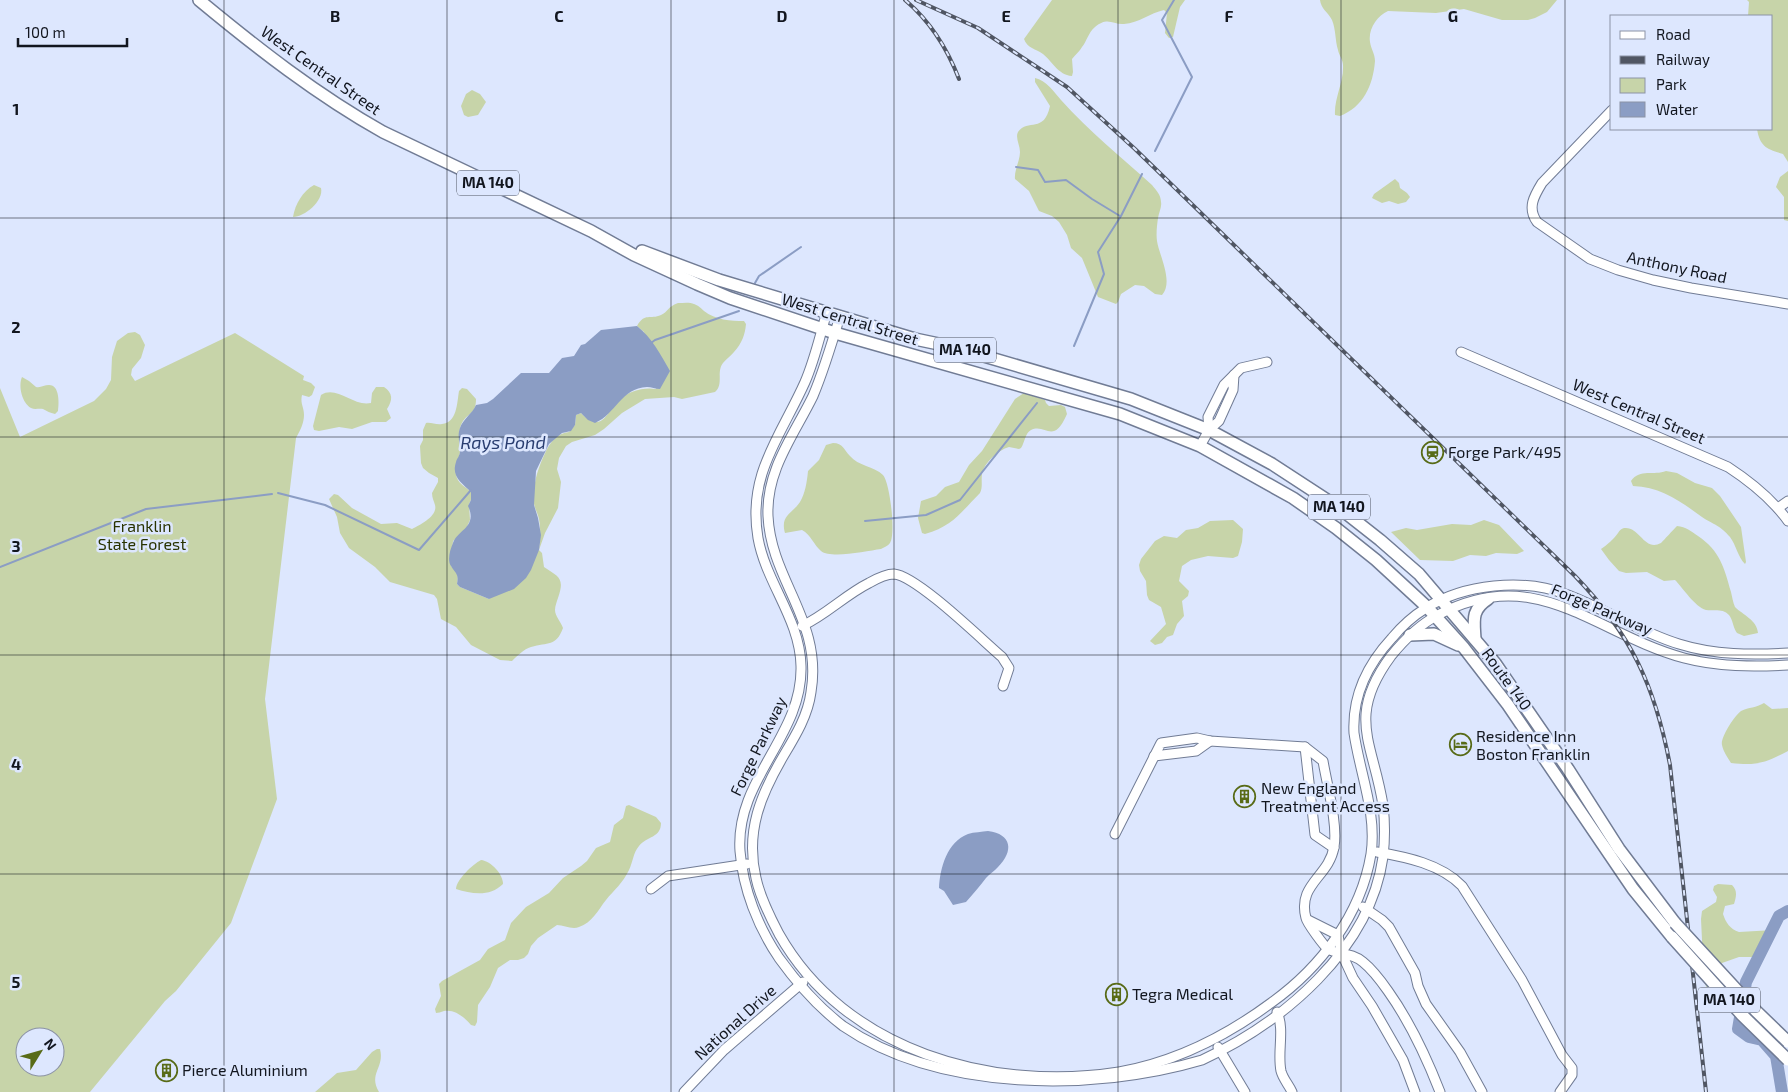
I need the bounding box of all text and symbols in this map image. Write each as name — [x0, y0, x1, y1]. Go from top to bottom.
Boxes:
text: B — [330, 6, 340, 25]
text: C — [554, 6, 564, 25]
text: D — [777, 6, 788, 25]
text: E — [1001, 6, 1011, 25]
text: F — [1225, 6, 1234, 25]
text: G — [1448, 6, 1458, 25]
scale bar — [18, 15, 126, 47]
legend — [1610, 15, 1773, 130]
street label: West Central Street — [258, 21, 385, 118]
text: 100 m — [25, 23, 66, 41]
text: Road — [1656, 25, 1691, 43]
text: Railway — [1656, 50, 1710, 68]
text: Park — [1656, 75, 1687, 93]
text: 1 — [13, 99, 19, 118]
text: Water — [1656, 100, 1698, 118]
road number: MA 140 — [457, 170, 519, 196]
street label: Anthony Road — [1625, 247, 1729, 286]
street label: West Central Street — [779, 289, 921, 348]
text: 2 — [11, 317, 21, 336]
road number: MA 140 — [934, 338, 996, 362]
street label: West Central Street — [1570, 374, 1708, 447]
water label: Rays Pond — [460, 431, 546, 453]
station icon: Forge Park/495 — [1420, 440, 1444, 464]
place label: Forge Park/495 — [1448, 442, 1561, 461]
road number: MA 140 — [1308, 494, 1370, 520]
park label: Franklin State Forest — [98, 516, 186, 553]
text: 3 — [11, 536, 21, 555]
street label: Forge Parkway — [1549, 579, 1656, 639]
street label: Route 140 — [1479, 644, 1536, 713]
street label: Forge Parkway — [725, 693, 790, 798]
place label: Residence Inn Boston Franklin — [1476, 726, 1590, 763]
hotel icon: Residence Inn Boston Franklin — [1448, 733, 1472, 757]
text: 4 — [11, 754, 21, 773]
place label: New England Treatment Access — [1261, 778, 1390, 815]
building icon: New England Treatment Access — [1233, 785, 1257, 809]
text: 5 — [12, 972, 21, 991]
street label: National Drive — [690, 980, 779, 1063]
building icon: Tegra Medical — [1104, 982, 1128, 1006]
place label: Tegra Medical — [1132, 984, 1233, 1003]
road number: MA 140 — [1698, 988, 1760, 1012]
north arrow — [15, 1027, 65, 1077]
text: N — [41, 1035, 61, 1053]
building icon: Pierce Aluminium — [154, 1058, 178, 1082]
place label: Pierce Aluminium — [182, 1060, 308, 1079]

